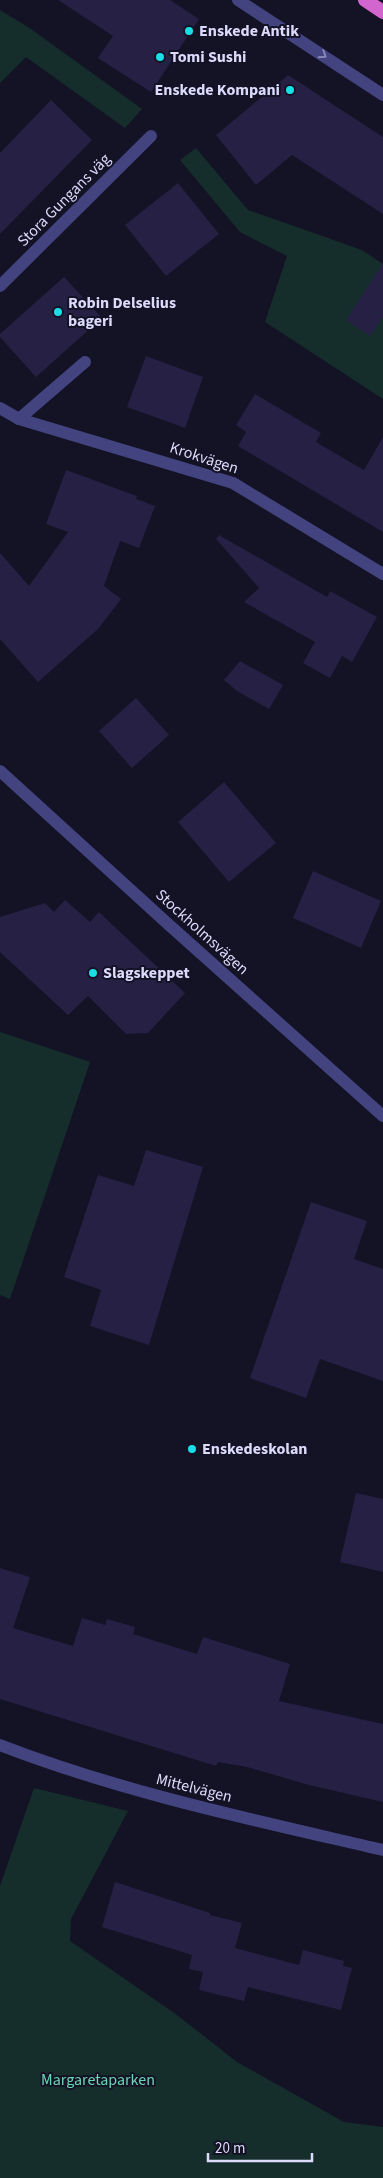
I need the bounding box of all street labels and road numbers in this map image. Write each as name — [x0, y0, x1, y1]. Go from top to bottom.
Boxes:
street label: Stora Gungans väg — [13, 149, 115, 251]
street label: Krokvägen — [167, 437, 241, 479]
street label: Stockholmsvägen — [151, 884, 253, 980]
street label: Mittelvägen — [154, 1768, 234, 1808]

